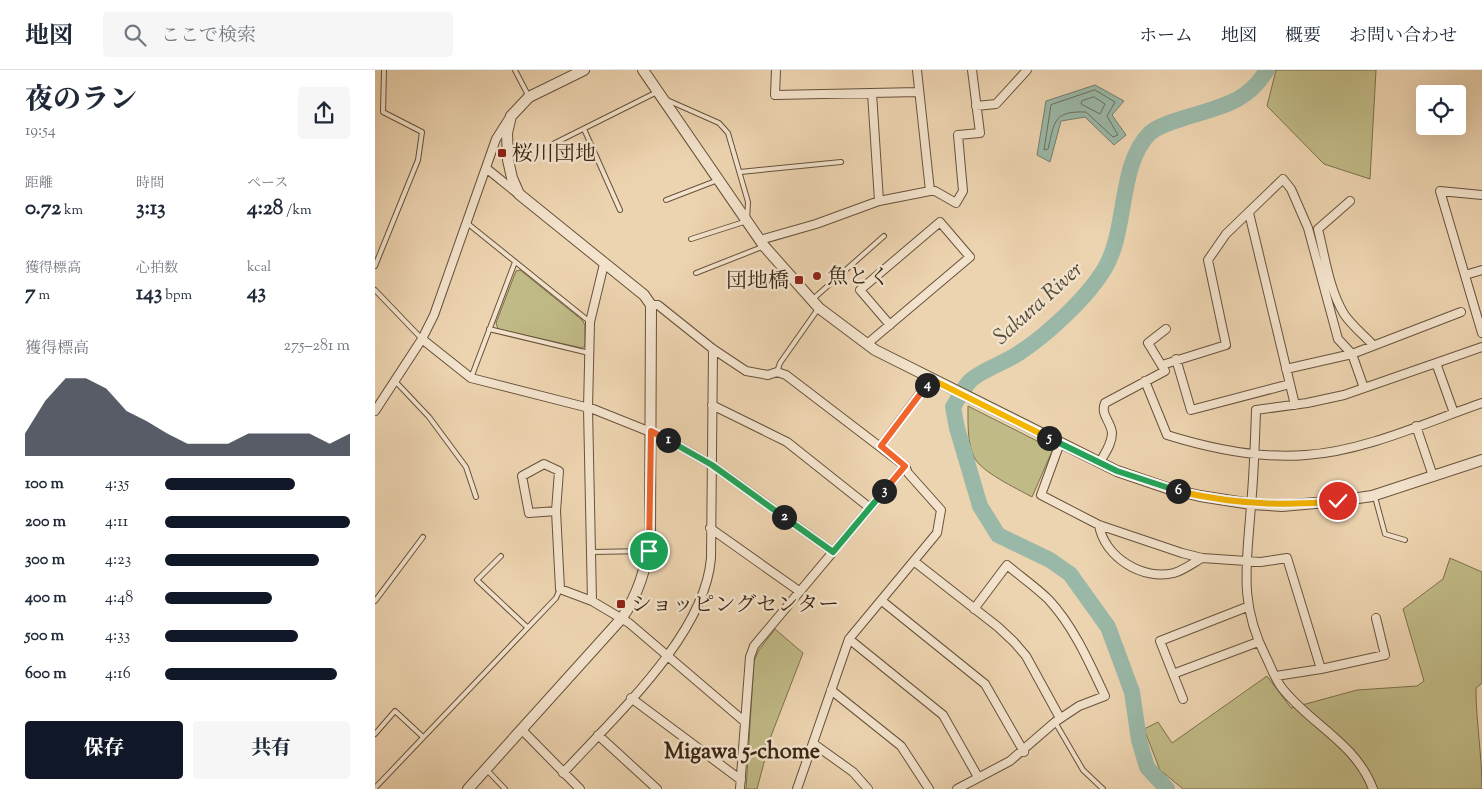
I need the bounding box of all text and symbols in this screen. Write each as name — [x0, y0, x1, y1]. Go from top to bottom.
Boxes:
search box — [103, 12, 453, 57]
text: 地図 — [25, 20, 73, 54]
icon: search — [121, 21, 149, 49]
text: ここで検索 — [161, 23, 256, 50]
text: ホーム — [1139, 24, 1193, 50]
text: 地図 — [1221, 24, 1257, 50]
text: 概要 — [1285, 24, 1321, 50]
text: お問い合わせ — [1349, 24, 1457, 50]
text: 夜のラン — [25, 81, 137, 121]
map controls — [1416, 85, 1466, 135]
button: locate — [1416, 85, 1466, 135]
button: share — [298, 87, 350, 139]
text: 19:54 — [25, 120, 56, 143]
place label: 桜川団地 — [512, 140, 596, 170]
marker: 桜川団地 — [496, 147, 508, 159]
text: 距離 — [25, 174, 53, 194]
text: 時間 — [136, 174, 164, 194]
text: ペース — [247, 174, 288, 194]
text: 0.72 — [25, 194, 61, 224]
text: 3:13 — [136, 194, 166, 224]
text: 4:28 — [247, 194, 283, 224]
text: km — [61, 201, 83, 221]
text: /km — [283, 201, 312, 221]
water label: Sakura River — [987, 255, 1091, 353]
text: kcal — [247, 258, 271, 278]
text: 獲得標高 — [25, 259, 81, 279]
text: 心拍数 — [136, 259, 178, 279]
place label: 魚とく — [827, 263, 890, 293]
place label: 団地橋 — [726, 267, 789, 297]
marker: 魚とく — [811, 270, 823, 282]
marker: 団地橋 — [793, 274, 805, 286]
text: 43 — [247, 278, 266, 308]
text: 7 — [25, 279, 36, 309]
text: 143 — [136, 279, 162, 309]
text: m — [36, 286, 50, 306]
text: bpm — [162, 286, 192, 306]
text: 275–281 m — [284, 335, 350, 358]
text: 獲得標高 — [25, 338, 89, 361]
pin: 4 — [915, 372, 939, 398]
text: 4 — [924, 375, 931, 395]
pin: 5 — [1037, 426, 1061, 450]
pin: 1 — [655, 428, 681, 452]
text: 5 — [1047, 428, 1052, 448]
text: 1 — [666, 430, 671, 450]
text: 100 m — [25, 473, 64, 496]
text: 4:35 — [105, 473, 129, 496]
pin: 3 — [871, 478, 897, 504]
pin: 6 — [1165, 478, 1191, 504]
pin — [1317, 480, 1359, 522]
text: 3 — [882, 481, 887, 501]
text: 6 — [1175, 481, 1182, 501]
icon: check — [1324, 487, 1352, 515]
pin: 2 — [771, 504, 797, 530]
text: 2 — [781, 507, 788, 527]
text: 200 m — [25, 511, 66, 534]
text: 4:11 — [105, 511, 128, 534]
pin — [628, 530, 670, 572]
icon: arrive — [635, 537, 663, 565]
text: 300 m — [25, 549, 65, 572]
text: 4:23 — [105, 549, 131, 572]
text: 400 m — [25, 587, 67, 610]
text: 4:48 — [105, 587, 133, 610]
place label: ショッピングセンター — [631, 591, 839, 621]
marker: ショッピングセンター — [615, 598, 627, 610]
text: 500 m — [25, 625, 64, 648]
text: 4:33 — [105, 625, 130, 648]
text: 600 m — [25, 663, 67, 686]
text: 4:16 — [105, 663, 131, 686]
button: 保存 — [25, 721, 183, 779]
button: 共有 — [193, 721, 350, 779]
district label: Migawa 5-chome — [664, 737, 820, 769]

